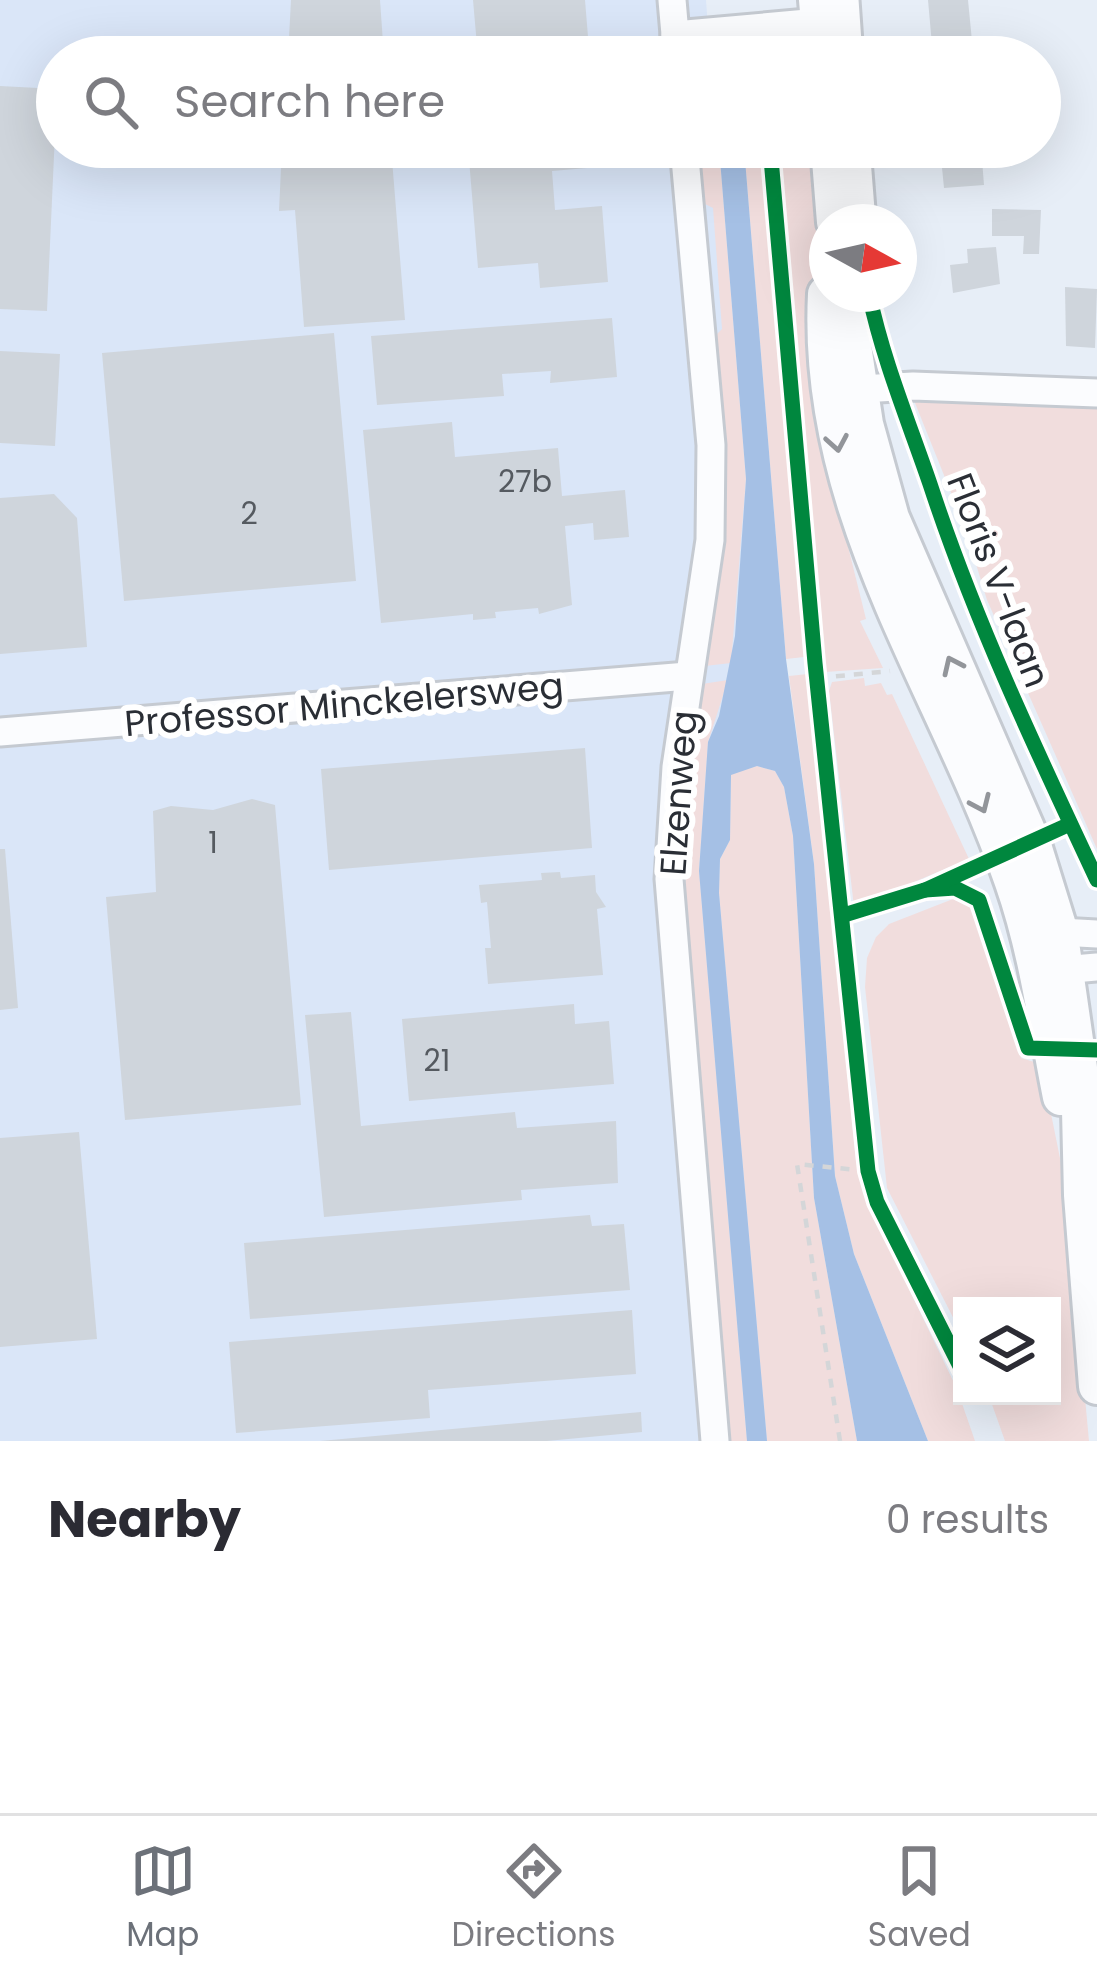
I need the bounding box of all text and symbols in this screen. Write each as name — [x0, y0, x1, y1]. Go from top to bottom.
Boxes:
search box — [36, 36, 1061, 168]
icon: search — [78, 69, 144, 135]
text: Search here — [174, 70, 445, 133]
north arrow — [809, 204, 917, 312]
one-way arrow — [823, 432, 849, 452]
house number: 27b — [498, 460, 552, 503]
street label: Floris V-laan — [934, 466, 1063, 695]
house number: 2 — [240, 492, 258, 535]
one-way arrow — [943, 656, 966, 678]
street label: Professor Minckelersweg — [122, 660, 566, 749]
street label: Elzenweg — [647, 709, 710, 877]
one-way arrow — [967, 792, 991, 813]
house number: 1 — [208, 821, 218, 864]
house number: 21 — [424, 1039, 450, 1082]
map controls — [953, 1297, 1061, 1405]
button: layers — [953, 1297, 1061, 1405]
text: Nearby — [48, 1483, 241, 1555]
text: 0 results — [886, 1492, 1049, 1547]
tab: Map — [126, 1838, 199, 1960]
tab: Directions — [452, 1838, 615, 1960]
tab: Saved — [868, 1838, 971, 1960]

